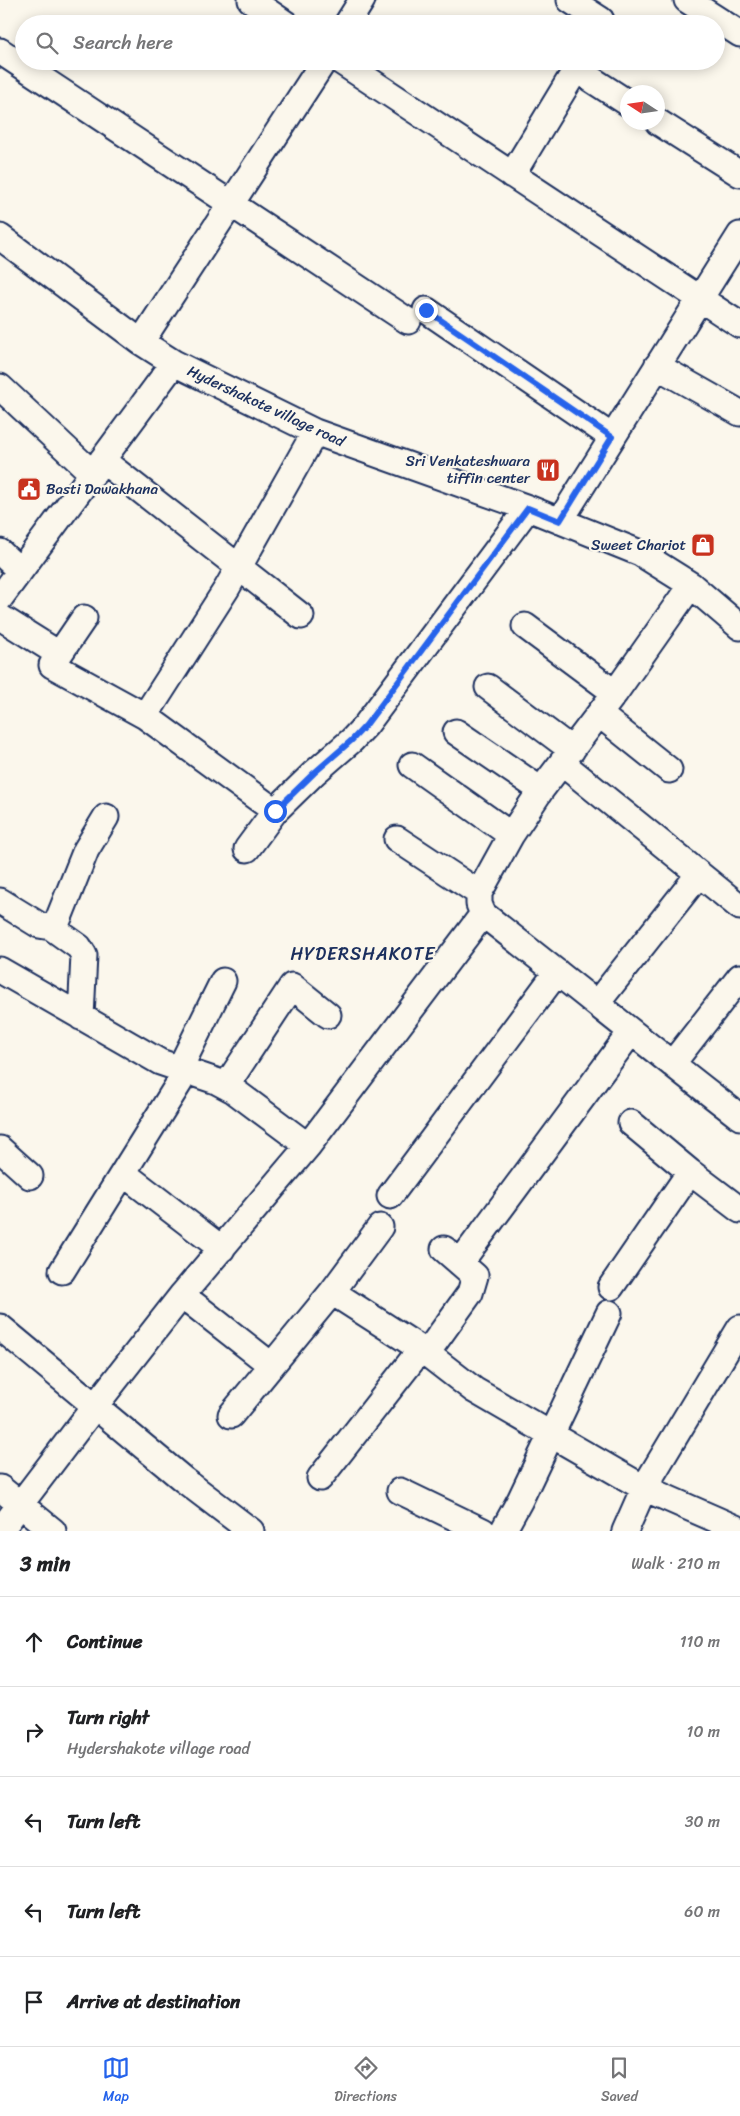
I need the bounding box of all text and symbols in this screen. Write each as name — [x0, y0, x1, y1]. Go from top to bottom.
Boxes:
search box — [15, 15, 725, 70]
text: Search here — [73, 26, 173, 59]
icon: search — [33, 29, 61, 57]
north arrow — [620, 85, 665, 130]
route end — [415, 299, 438, 322]
street label: Hydershakote village road — [183, 358, 350, 455]
place label: Sri Venkateshwara tiffin center — [406, 448, 531, 491]
restaurant icon: Sri Venkateshwara tiffin center — [535, 457, 561, 483]
public building icon: Basti Dawakhana — [16, 476, 42, 502]
place label: Basti Dawakhana — [46, 476, 158, 502]
place label: Sweet Chariot — [591, 532, 686, 558]
shop icon: Sweet Chariot — [690, 532, 716, 558]
route start — [264, 800, 287, 823]
district label: HYDERSHAKOTE — [291, 938, 435, 970]
text: 3 min — [20, 1545, 70, 1583]
text: Walk · 210 m — [631, 1549, 720, 1578]
text: Continue — [67, 1625, 143, 1658]
text: 110 m — [680, 1627, 720, 1656]
icon: ahead — [20, 1628, 48, 1656]
text: Turn right — [67, 1701, 149, 1734]
text: 10 m — [687, 1717, 720, 1746]
icon: right — [20, 1718, 48, 1746]
text: Hydershakote village road — [67, 1734, 250, 1763]
text: Turn left — [67, 1805, 140, 1838]
text: 30 m — [685, 1807, 720, 1836]
icon: left — [20, 1808, 48, 1836]
text: Turn left — [67, 1895, 140, 1928]
text: 60 m — [684, 1897, 720, 1926]
icon: left — [20, 1898, 48, 1926]
text: Arrive at destination — [67, 1985, 240, 2018]
icon: arrive — [20, 1988, 48, 2016]
tab: Map — [102, 2054, 130, 2109]
tab: Directions — [334, 2054, 397, 2109]
tab: Saved — [601, 2054, 638, 2109]

